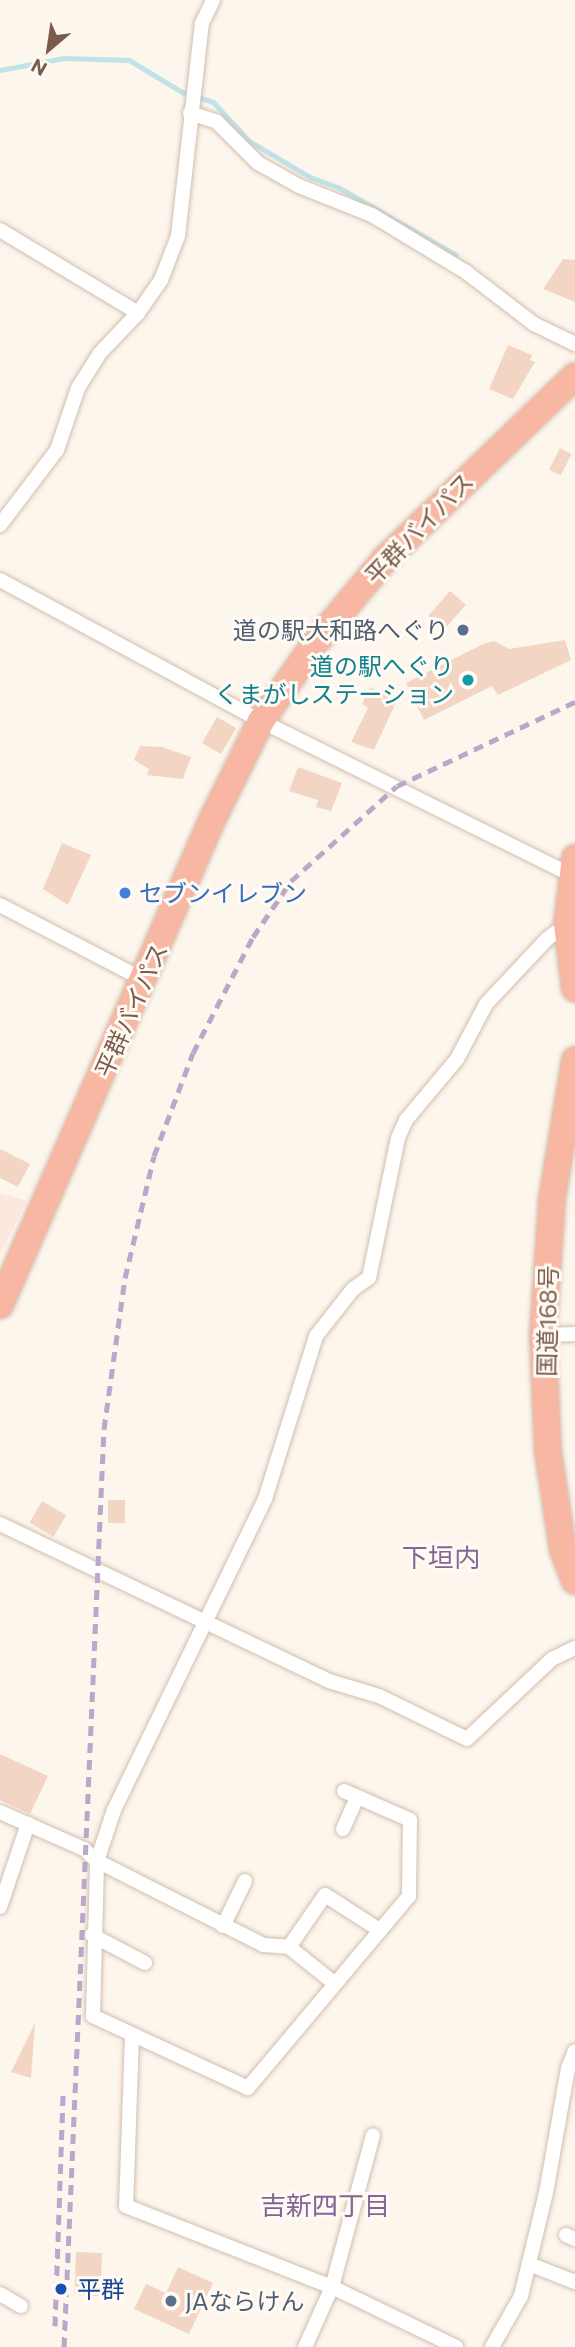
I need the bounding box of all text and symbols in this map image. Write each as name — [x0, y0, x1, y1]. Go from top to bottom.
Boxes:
north arrow — [14, 14, 84, 84]
text: N — [27, 54, 50, 81]
street label: 平群バイパス — [359, 466, 479, 590]
place label: 道の駅大和路へぐり — [233, 616, 449, 644]
marker: 道の駅大和路へぐり — [455, 622, 471, 638]
place label: 道の駅へぐり くまがしステーション — [214, 652, 454, 708]
marker: 道の駅へぐり くまがしステーション — [460, 672, 476, 688]
place label: セブンイレブン — [139, 879, 307, 907]
marker: セブンイレブン — [117, 885, 133, 901]
street label: 平群バイパス — [89, 938, 173, 1082]
street label: 国道168号 — [532, 1265, 562, 1377]
district label: 下垣内 — [402, 1541, 480, 1573]
district label: 吉新四丁目 — [260, 2189, 390, 2221]
place label: 平群 — [77, 2275, 125, 2303]
marker: 平群 — [51, 2279, 71, 2299]
place label: JAならけん — [185, 2287, 305, 2315]
marker: JAならけん — [163, 2293, 179, 2309]

